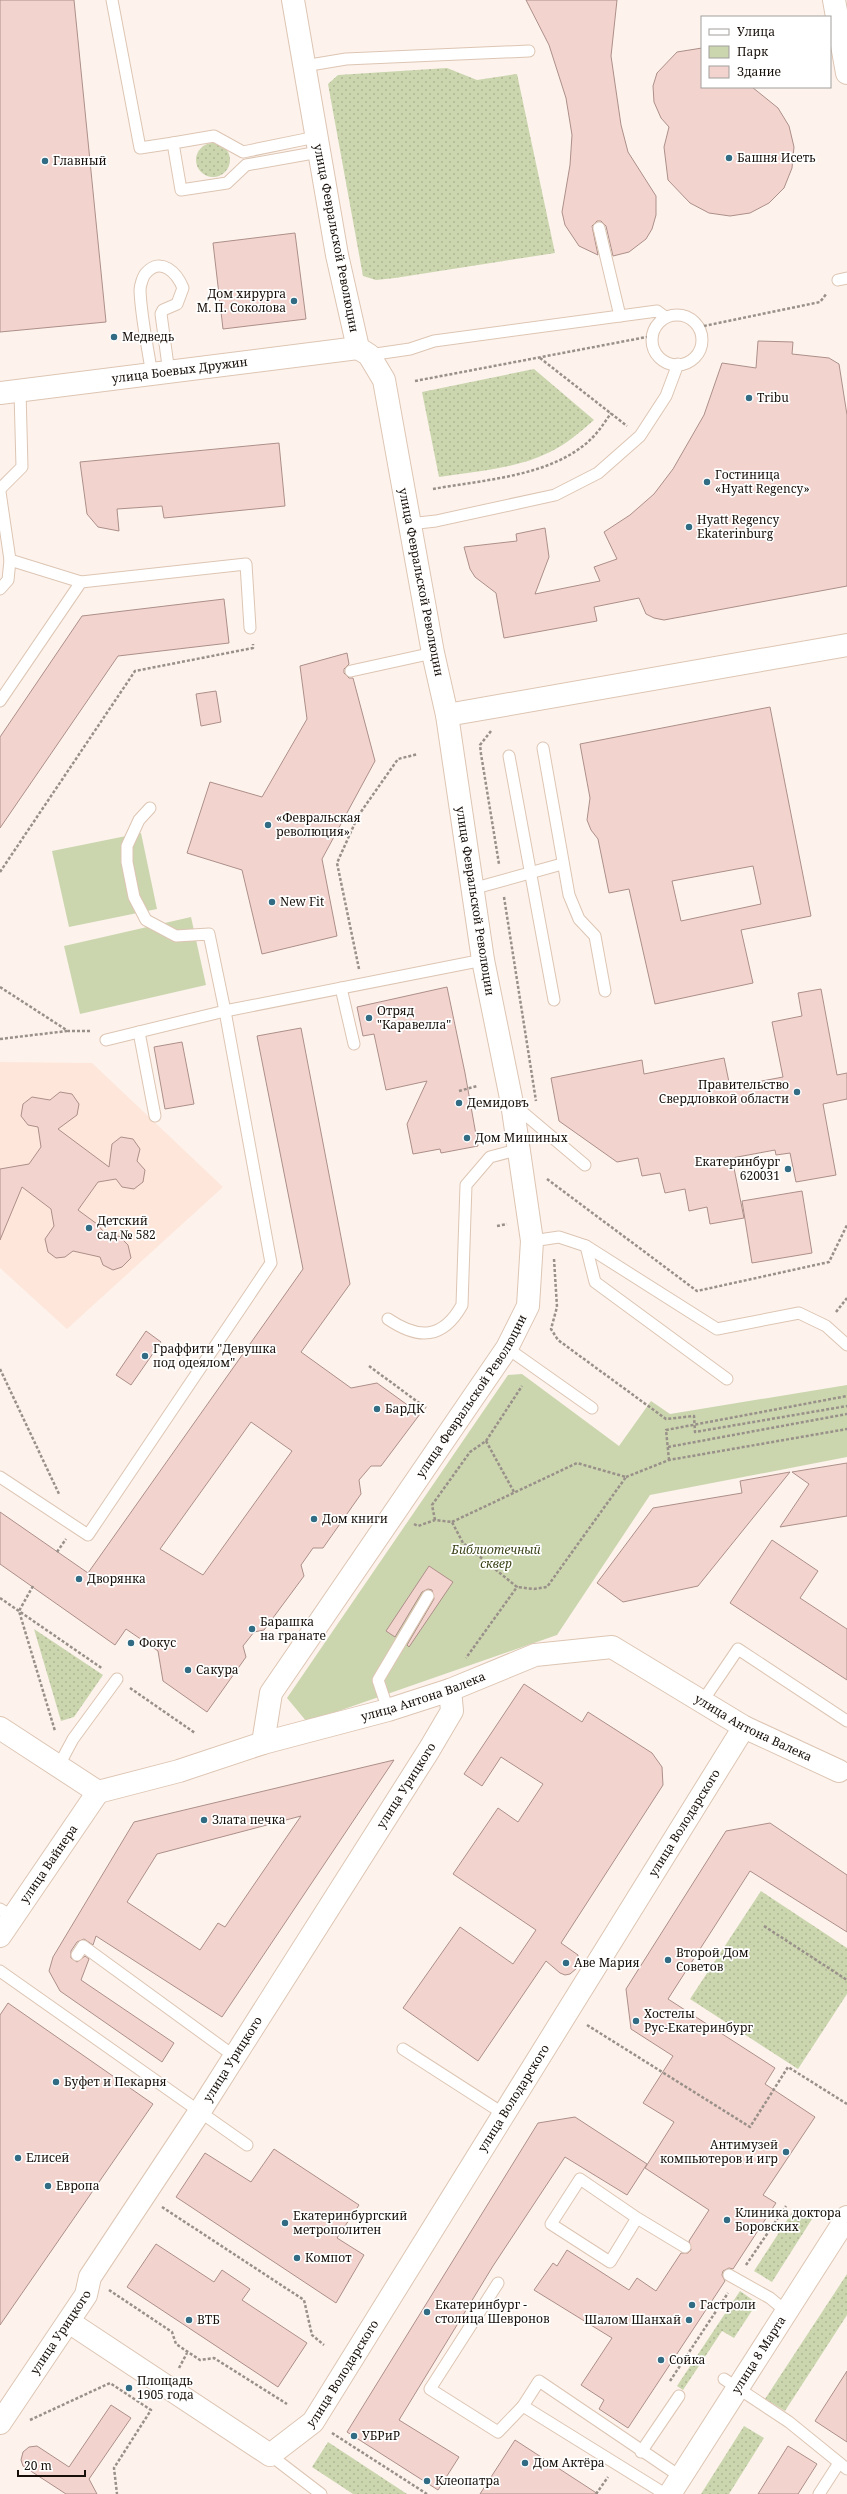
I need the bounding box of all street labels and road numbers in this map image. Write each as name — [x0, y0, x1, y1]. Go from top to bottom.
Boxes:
street label: улица Февральской Революции — [310, 142, 363, 334]
street label: улица Боевых Дружин — [111, 353, 248, 387]
street label: улица Февральской Революции — [395, 486, 448, 678]
street label: улица Февральской Революции — [452, 805, 499, 997]
street label: улица Февральской Революции — [412, 1312, 530, 1481]
street label: улица Антона Валека — [359, 1667, 488, 1725]
street label: улица Антона Валека — [691, 1690, 815, 1765]
street label: улица Урицкого — [372, 1739, 439, 1832]
street label: улица Володарского — [644, 1766, 724, 1880]
street label: улица Вайнера — [16, 1821, 82, 1907]
street label: улица Урицкого — [199, 2013, 266, 2105]
street label: улица Володарского — [473, 2041, 553, 2155]
street label: улица Урицкого — [26, 2289, 95, 2378]
street label: улица 8 Марта — [727, 2312, 790, 2397]
street label: улица Володарского — [303, 2316, 382, 2431]

